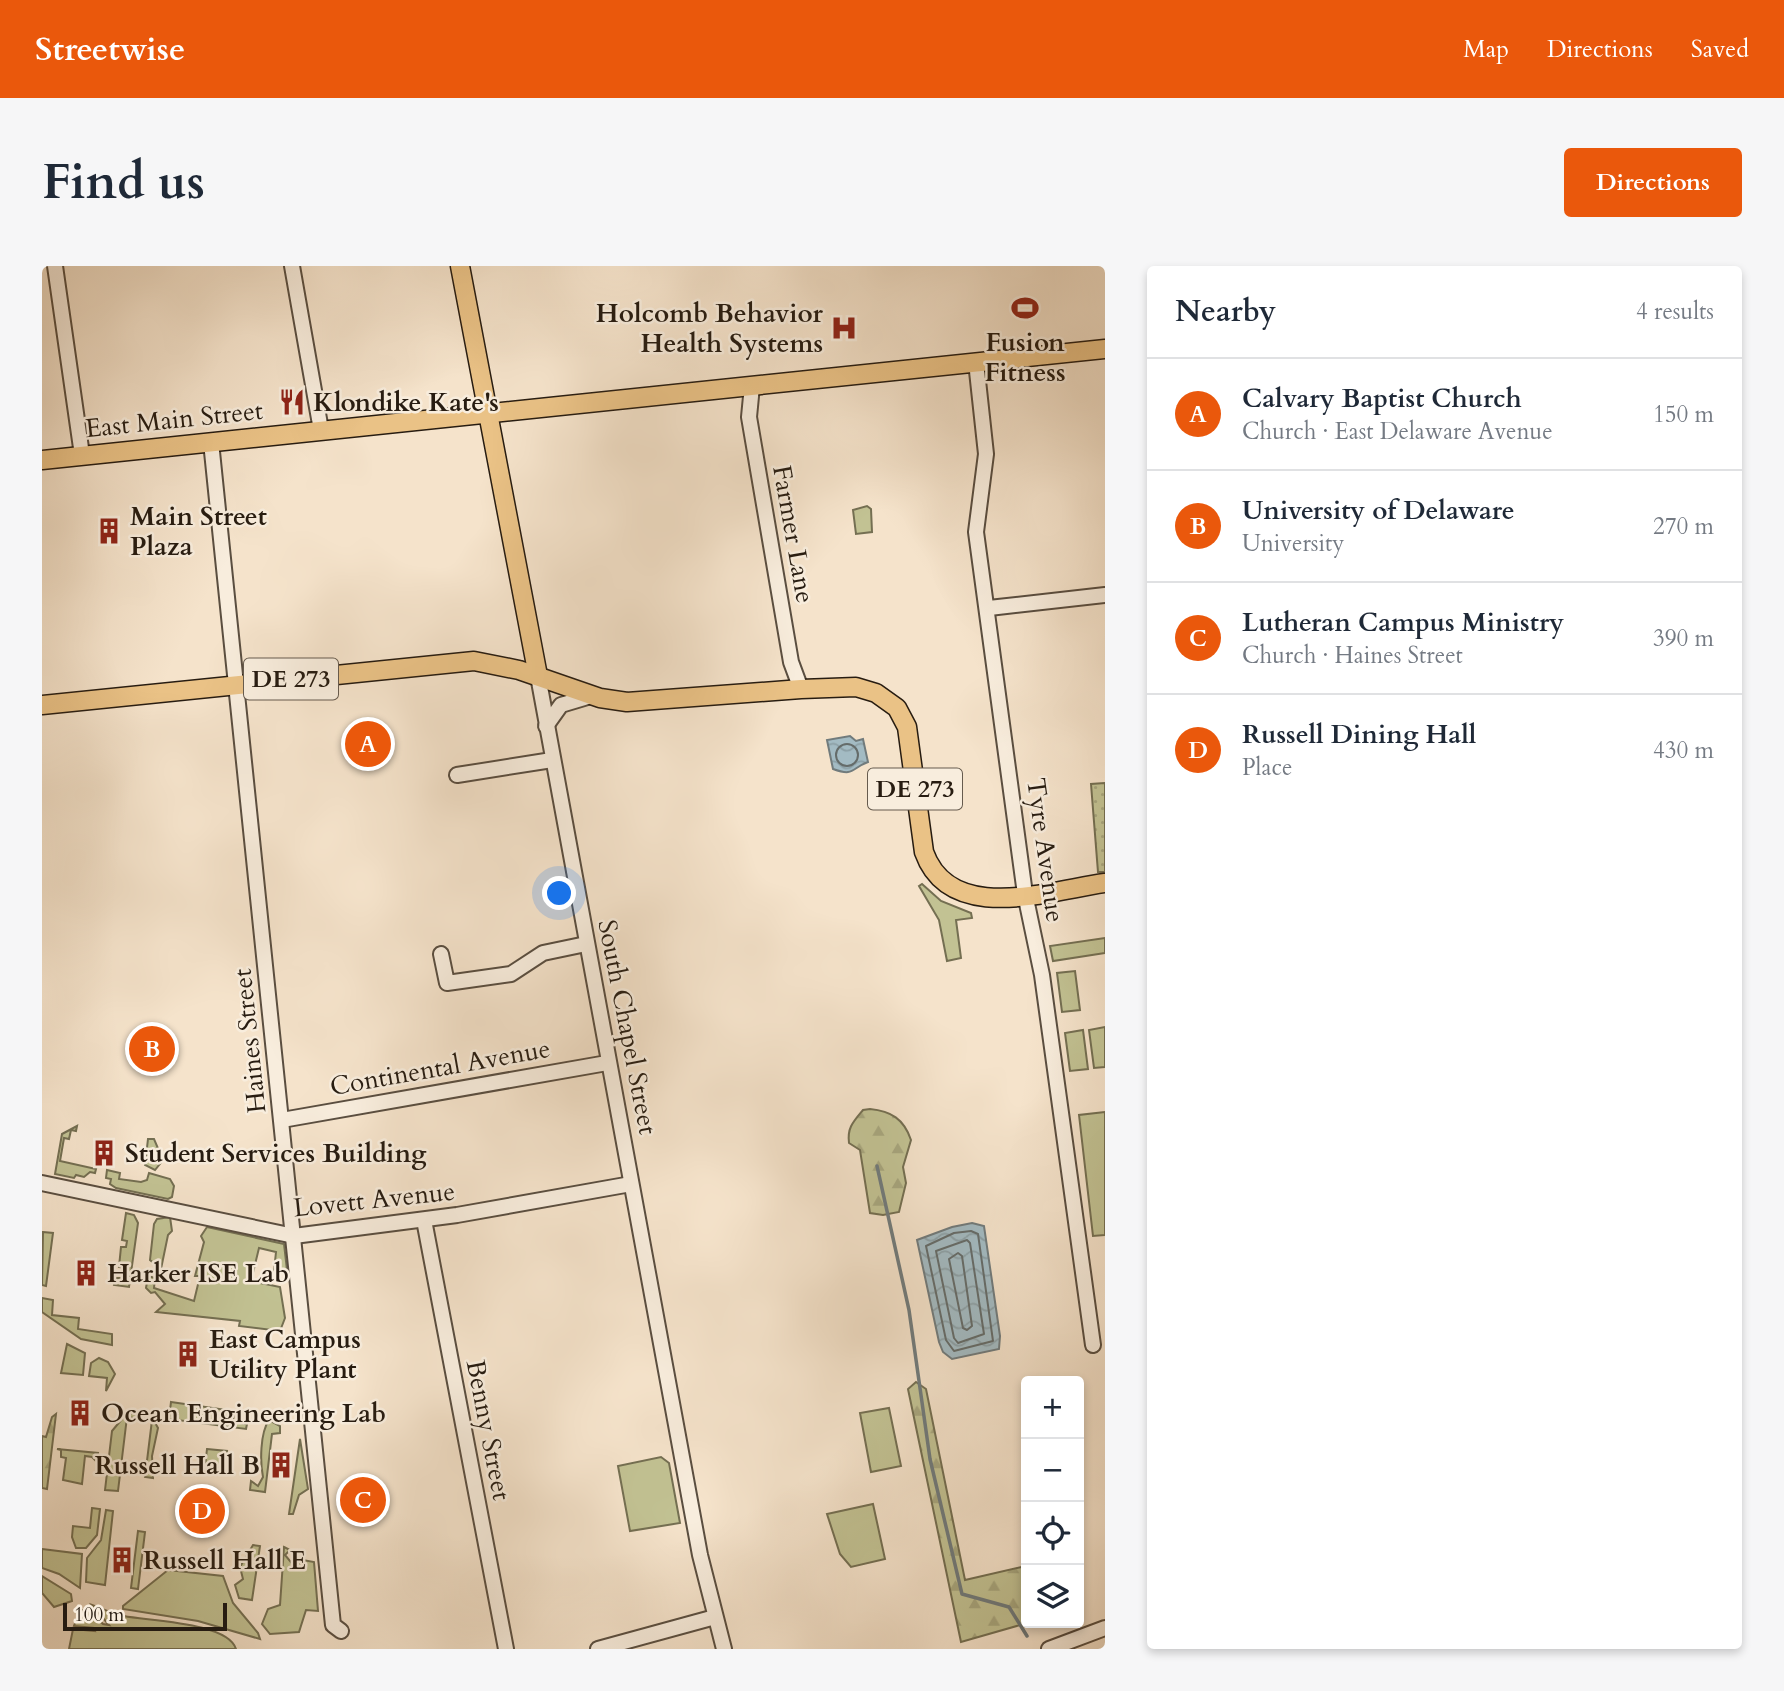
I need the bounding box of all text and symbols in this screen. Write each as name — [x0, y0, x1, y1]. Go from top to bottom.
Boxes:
text: Streetwise — [35, 27, 185, 72]
text: Map — [1463, 33, 1509, 66]
text: Directions — [1547, 33, 1653, 66]
text: Saved — [1691, 33, 1749, 66]
button: Directions — [1564, 148, 1742, 217]
text: Find us — [42, 149, 205, 216]
text: Nearby — [1175, 291, 1276, 332]
sports icon: Fusion Fitness — [1010, 293, 1040, 323]
place label: Holcomb Behavior Health Systems — [596, 296, 824, 361]
text: 4 results — [1636, 296, 1714, 327]
hospital icon: Holcomb Behavior Health Systems — [829, 313, 859, 343]
place label: Fusion Fitness — [984, 325, 1066, 390]
text: Calvary Baptist Church — [1242, 381, 1522, 416]
place label: Klondike Kate's — [313, 385, 499, 420]
restaurant icon: Klondike Kate's — [277, 387, 307, 417]
street label: East Main Street — [83, 393, 265, 446]
text: A — [1189, 399, 1207, 430]
text: 150 m — [1653, 399, 1714, 430]
text: Church · East Delaware Avenue — [1242, 416, 1553, 447]
street label: Farmer Lane — [764, 462, 823, 606]
text: University of Delaware — [1242, 493, 1515, 528]
place label: Main Street Plaza — [130, 499, 267, 564]
text: B — [1190, 511, 1206, 542]
text: 270 m — [1653, 511, 1714, 542]
building icon: Main Street Plaza — [94, 516, 124, 546]
text: University — [1242, 528, 1344, 559]
text: Lutheran Campus Ministry — [1242, 605, 1564, 640]
text: C — [1189, 623, 1207, 654]
text: 390 m — [1653, 623, 1714, 654]
text: Church · Haines Street — [1242, 640, 1463, 671]
road number: DE 273 — [244, 658, 338, 700]
text: Russell Dining Hall — [1242, 717, 1476, 752]
pin: A — [345, 718, 391, 770]
text: D — [1188, 735, 1208, 766]
text: 430 m — [1653, 735, 1714, 766]
text: Place — [1242, 752, 1292, 783]
road number: DE 273 — [868, 768, 962, 810]
street label: Tyre Avenue — [1018, 776, 1073, 924]
your location — [542, 876, 576, 910]
street label: South Chapel Street — [590, 917, 665, 1137]
street label: Haines Street — [225, 967, 274, 1115]
pin: B — [129, 1023, 175, 1075]
street label: Continental Avenue — [327, 1031, 553, 1104]
place label: Student Services Building — [125, 1136, 427, 1171]
building icon: Student Services Building — [89, 1138, 119, 1168]
street label: Lovett Avenue — [291, 1174, 457, 1225]
place label: Harker ISE Lab — [107, 1256, 289, 1291]
building icon: Harker ISE Lab — [71, 1258, 101, 1288]
place label: East Campus Utility Plant — [209, 1322, 361, 1387]
building icon: East Campus Utility Plant — [173, 1339, 203, 1369]
street label: Benny Street — [458, 1357, 519, 1503]
map controls — [1021, 1376, 1084, 1628]
button: + — [1021, 1376, 1084, 1439]
place label: Ocean Engineering Lab — [101, 1396, 386, 1431]
building icon: Ocean Engineering Lab — [65, 1398, 95, 1428]
button: − — [1021, 1439, 1084, 1502]
place label: Russell Hall B — [95, 1448, 260, 1483]
building icon: Russell Hall B — [266, 1450, 296, 1480]
pin: C — [340, 1474, 386, 1526]
pin: D — [179, 1485, 225, 1537]
button: locate — [1021, 1502, 1084, 1565]
place label: Russell Hall E — [143, 1543, 306, 1578]
building icon: Russell Hall E — [107, 1545, 137, 1575]
button: layers — [1021, 1565, 1084, 1628]
scale bar — [63, 1600, 228, 1632]
text: 100 m — [74, 1602, 124, 1628]

